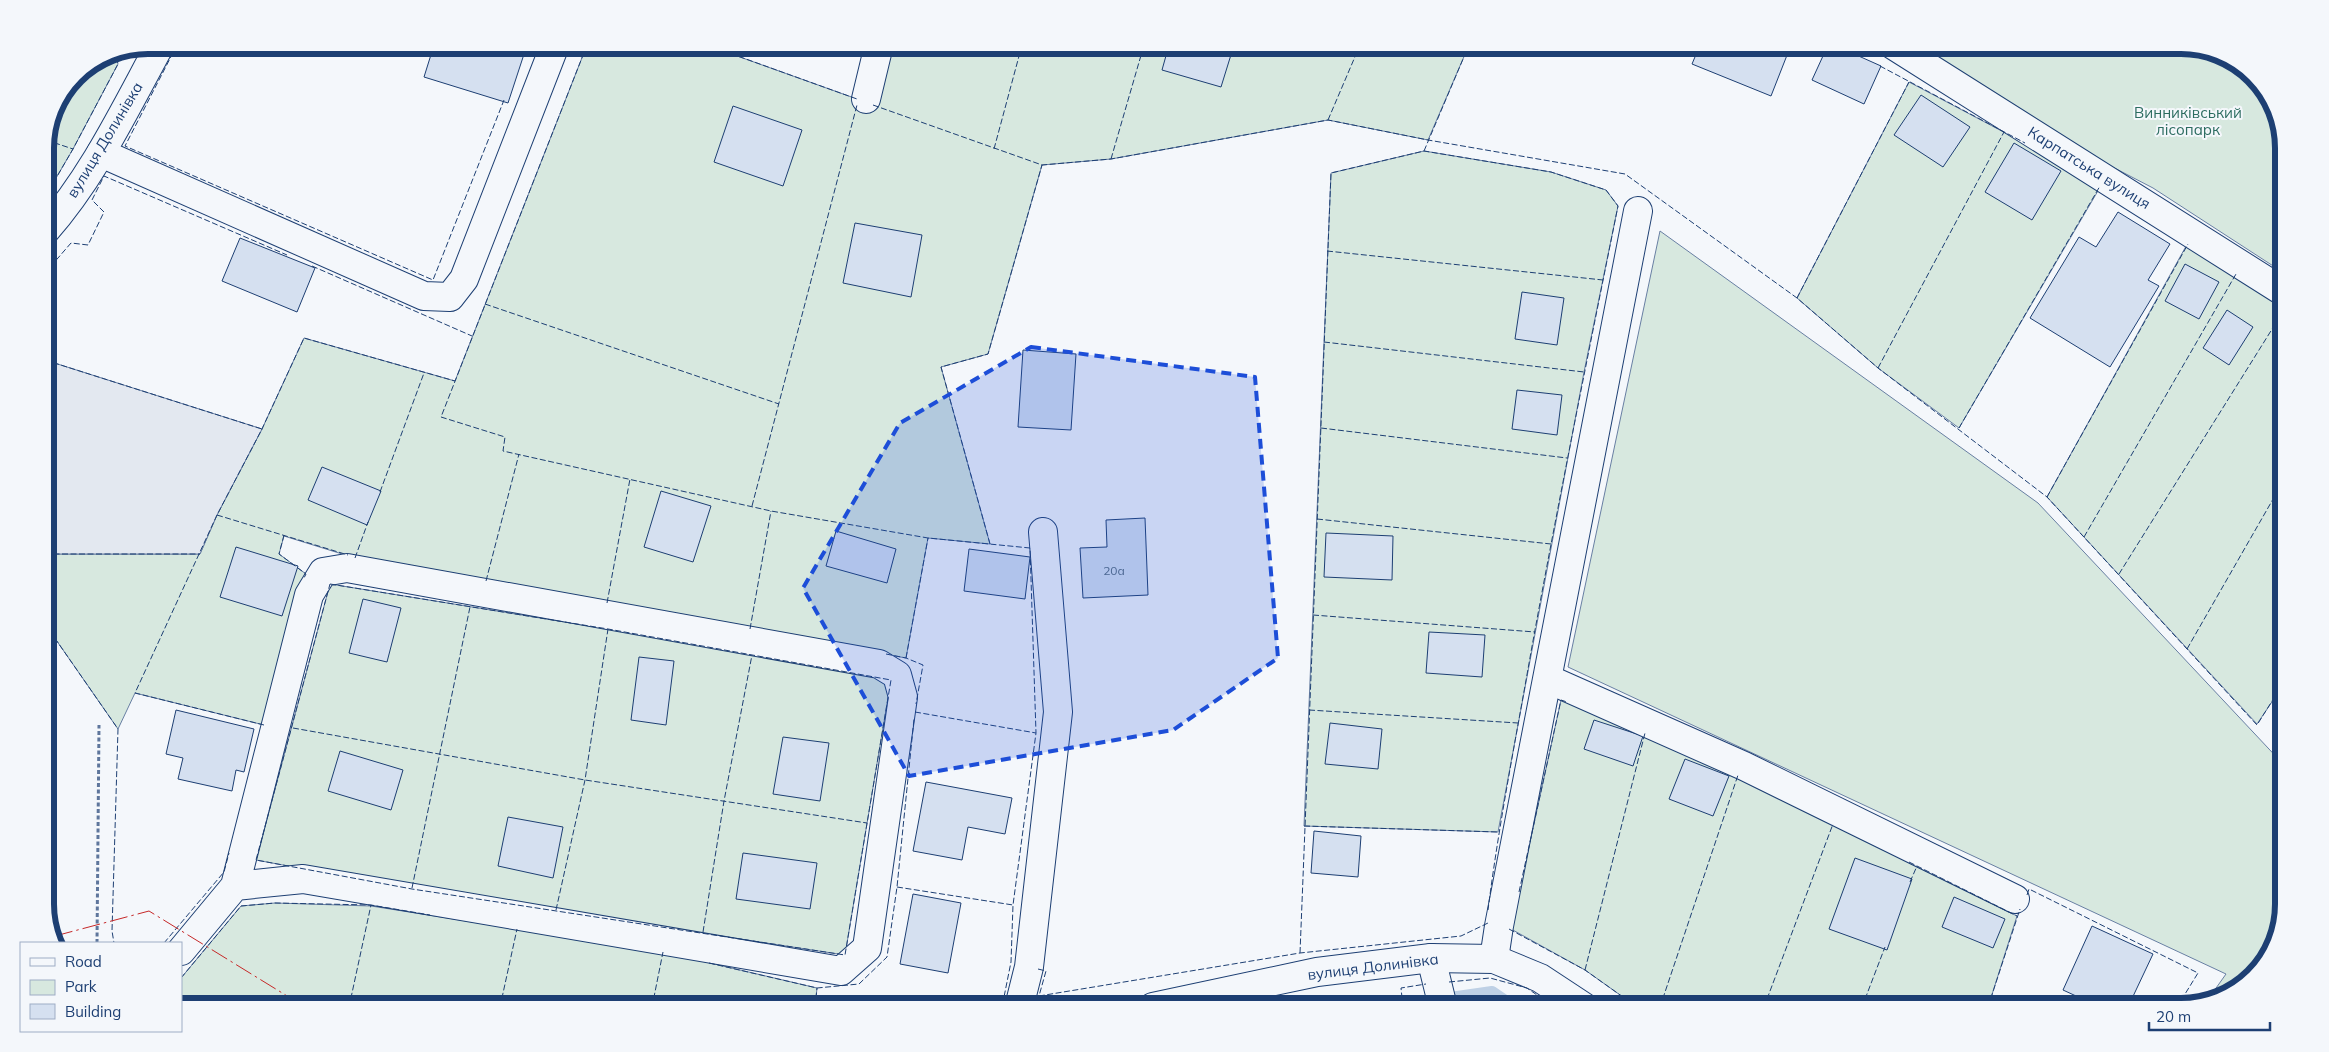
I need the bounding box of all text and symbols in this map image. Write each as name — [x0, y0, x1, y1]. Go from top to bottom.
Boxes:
street label: вулиця Долинівка — [63, 78, 147, 201]
park label: Винниківський лісопарк — [2134, 103, 2242, 139]
street label: Карпатська вулиця — [2024, 122, 2154, 213]
house number: 20а — [1103, 563, 1125, 578]
legend — [20, 942, 182, 1032]
street label: вулиця Долинівка — [1306, 949, 1439, 984]
text: Road — [65, 952, 102, 971]
text: Park — [65, 977, 97, 996]
scale bar — [2149, 1000, 2270, 1032]
text: Building — [65, 1002, 121, 1021]
text: 20 m — [2156, 1007, 2191, 1026]

